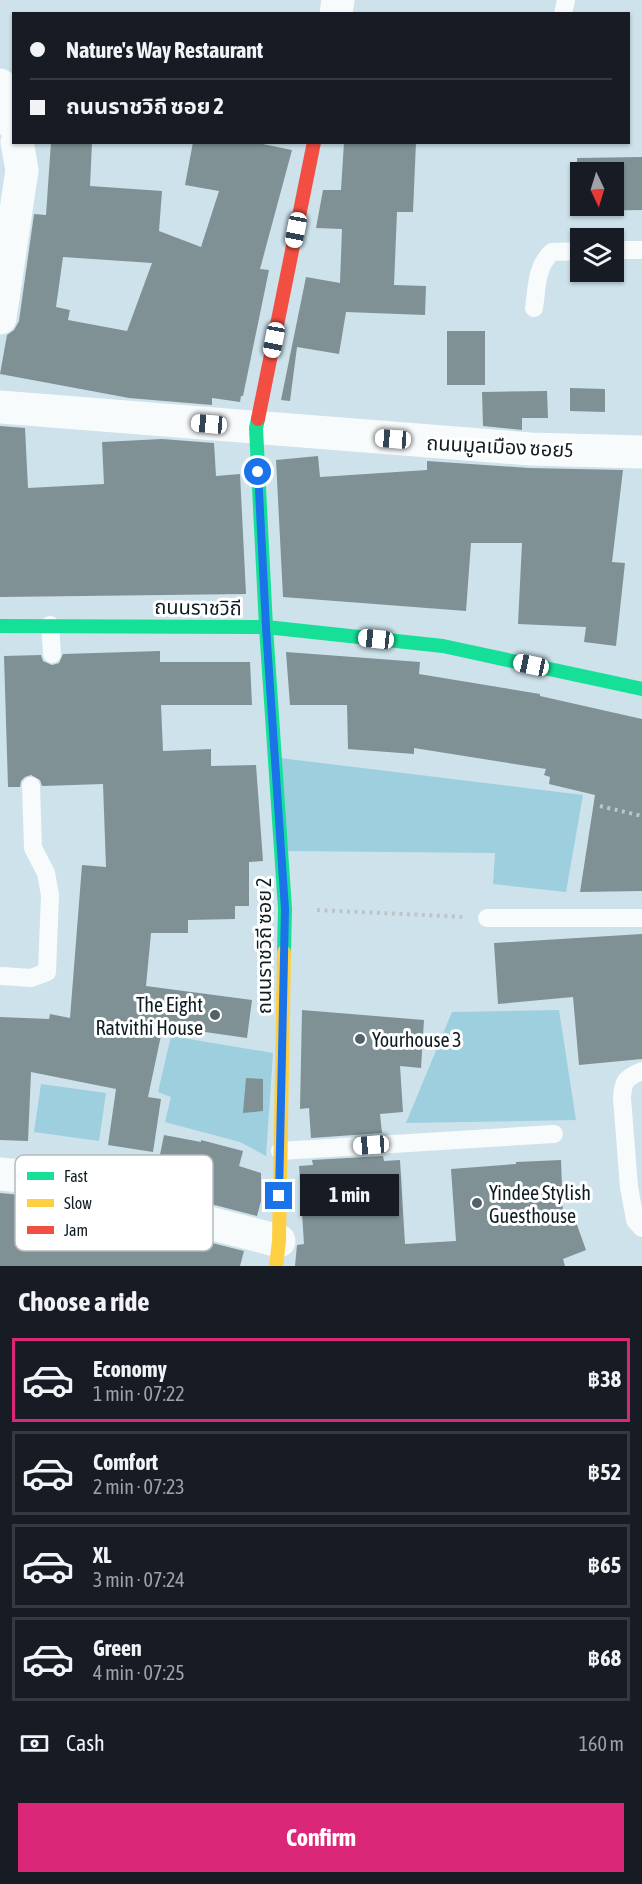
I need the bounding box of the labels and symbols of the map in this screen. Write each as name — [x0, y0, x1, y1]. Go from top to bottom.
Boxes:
north arrow — [570, 162, 624, 216]
car — [284, 211, 308, 249]
car — [262, 321, 286, 359]
car — [190, 413, 228, 435]
car — [374, 429, 412, 449]
street label: ถนนมูลเมือง ซอย5 — [426, 431, 574, 463]
route start — [244, 458, 271, 485]
street label: ถนนราชวิถี — [154, 595, 242, 619]
car — [357, 628, 395, 650]
car — [512, 652, 550, 678]
street label: ถนนราชวิถี ซอย 2 — [252, 878, 275, 1014]
place label: The Eight Ratvithi House — [95, 993, 203, 1039]
marker: The Eight Ratvithi House — [208, 1008, 222, 1022]
place label: Yourhouse 3 — [372, 1028, 462, 1051]
marker: Yourhouse 3 — [353, 1032, 367, 1046]
car — [352, 1135, 390, 1155]
legend — [15, 1155, 213, 1251]
text: Fast — [64, 1167, 88, 1185]
callout: 1 min — [300, 1175, 399, 1217]
place label: Yindee Stylish Guesthouse — [489, 1181, 591, 1227]
route end — [265, 1182, 292, 1209]
text: Slow — [64, 1194, 92, 1212]
marker: Yindee Stylish Guesthouse — [470, 1196, 484, 1210]
text: Jam — [64, 1221, 88, 1239]

